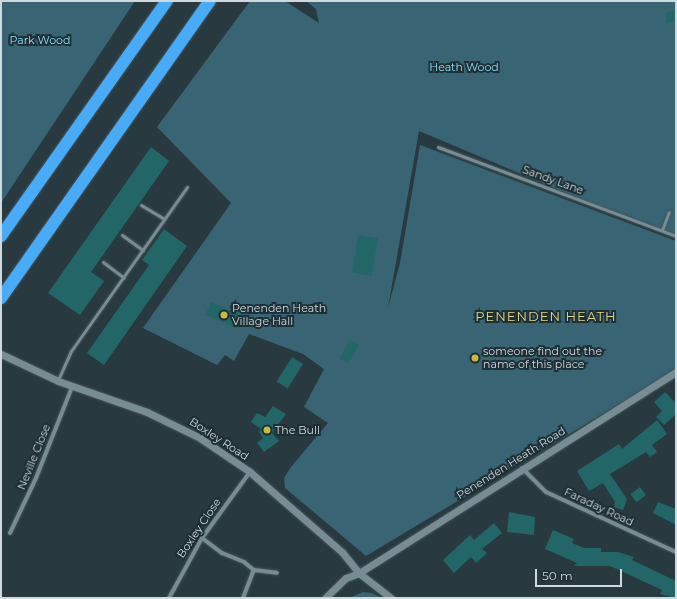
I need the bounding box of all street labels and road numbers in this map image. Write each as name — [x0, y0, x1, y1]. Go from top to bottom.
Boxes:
street label: Sandy Lane — [521, 163, 585, 197]
street label: Boxley Road — [187, 415, 251, 463]
street label: Neville Close — [15, 422, 53, 492]
street label: Penenden Heath Road — [454, 424, 568, 502]
street label: Faraday Road — [562, 485, 636, 529]
street label: Boxley Close — [174, 496, 224, 560]

